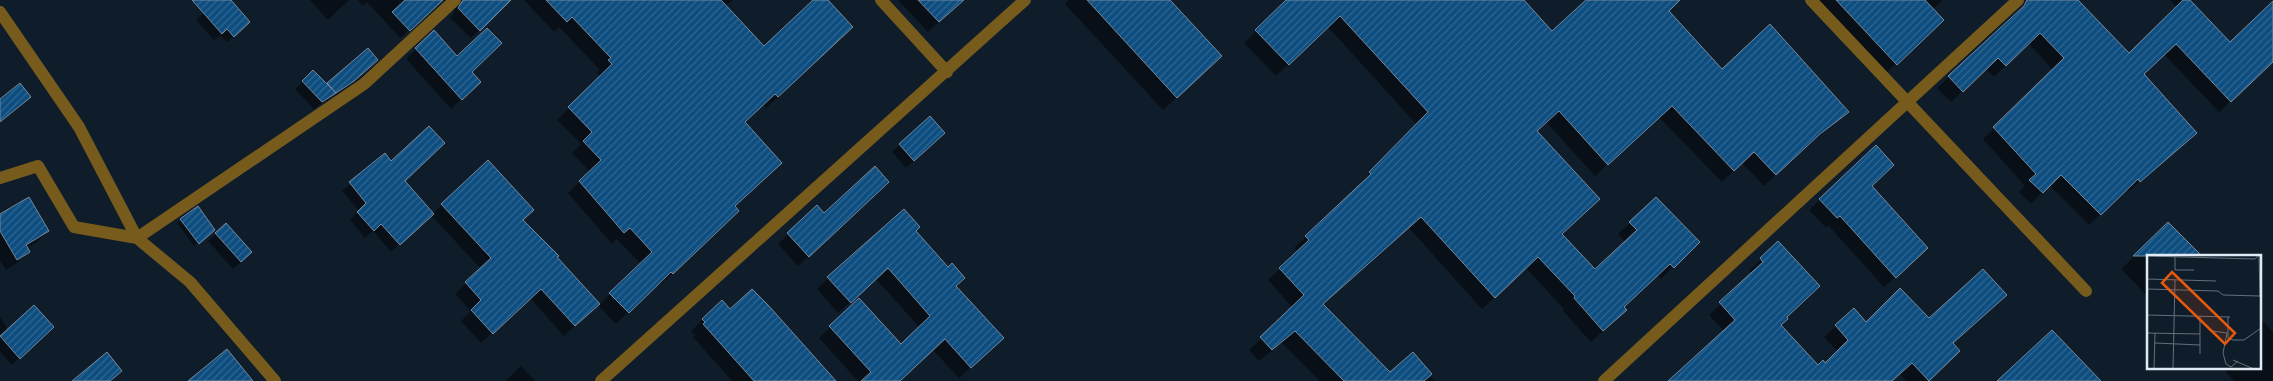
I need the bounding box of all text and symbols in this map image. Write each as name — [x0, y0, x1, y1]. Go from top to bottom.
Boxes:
inset map — [2147, 255, 2260, 368]

